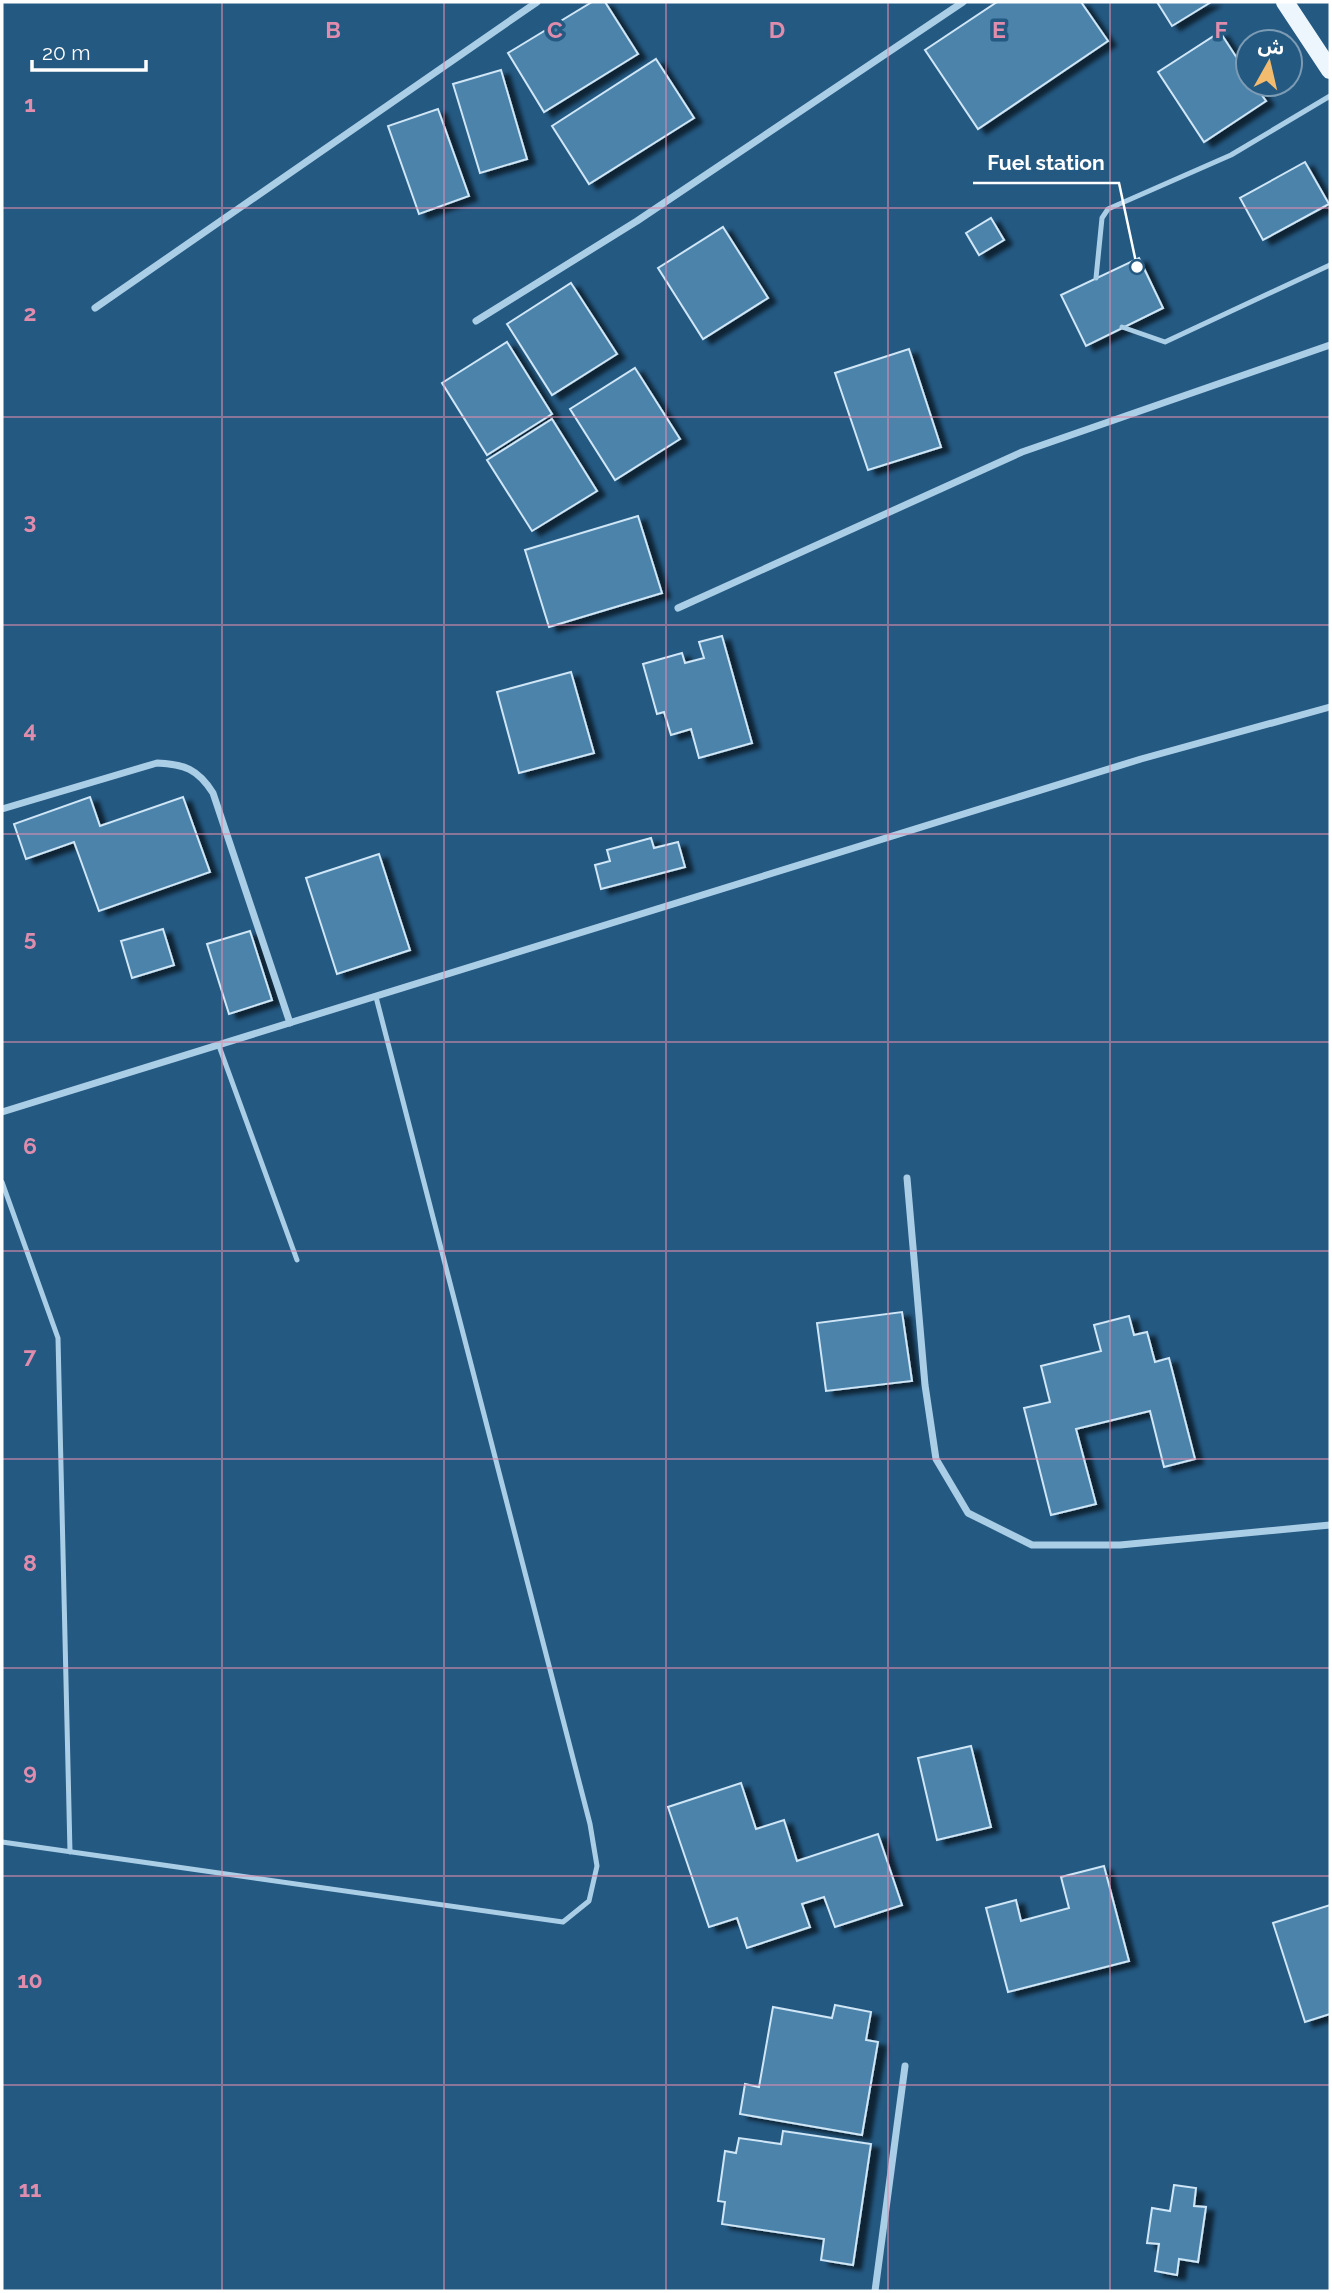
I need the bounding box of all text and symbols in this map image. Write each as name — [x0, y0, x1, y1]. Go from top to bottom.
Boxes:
text: B — [325, 16, 341, 43]
text: C — [547, 16, 563, 43]
text: D — [769, 16, 785, 43]
text: E — [992, 16, 1006, 43]
text: F — [1214, 16, 1228, 43]
scale bar — [32, 28, 145, 72]
north arrow — [1234, 28, 1304, 98]
text: ش — [1257, 33, 1286, 59]
text: 20 m — [42, 40, 90, 65]
text: 1 — [24, 90, 36, 117]
callout: Fuel station — [973, 141, 1119, 183]
text: Fuel station — [987, 150, 1105, 175]
text: 2 — [24, 299, 36, 326]
text: 3 — [24, 507, 36, 534]
text: 4 — [23, 716, 37, 743]
text: 5 — [24, 924, 37, 951]
text: 6 — [23, 1132, 37, 1159]
text: 7 — [24, 1341, 37, 1368]
text: 8 — [23, 1549, 37, 1576]
text: 9 — [23, 1758, 37, 1785]
text: 10 — [17, 1966, 43, 1993]
text: 11 — [19, 2175, 41, 2202]

